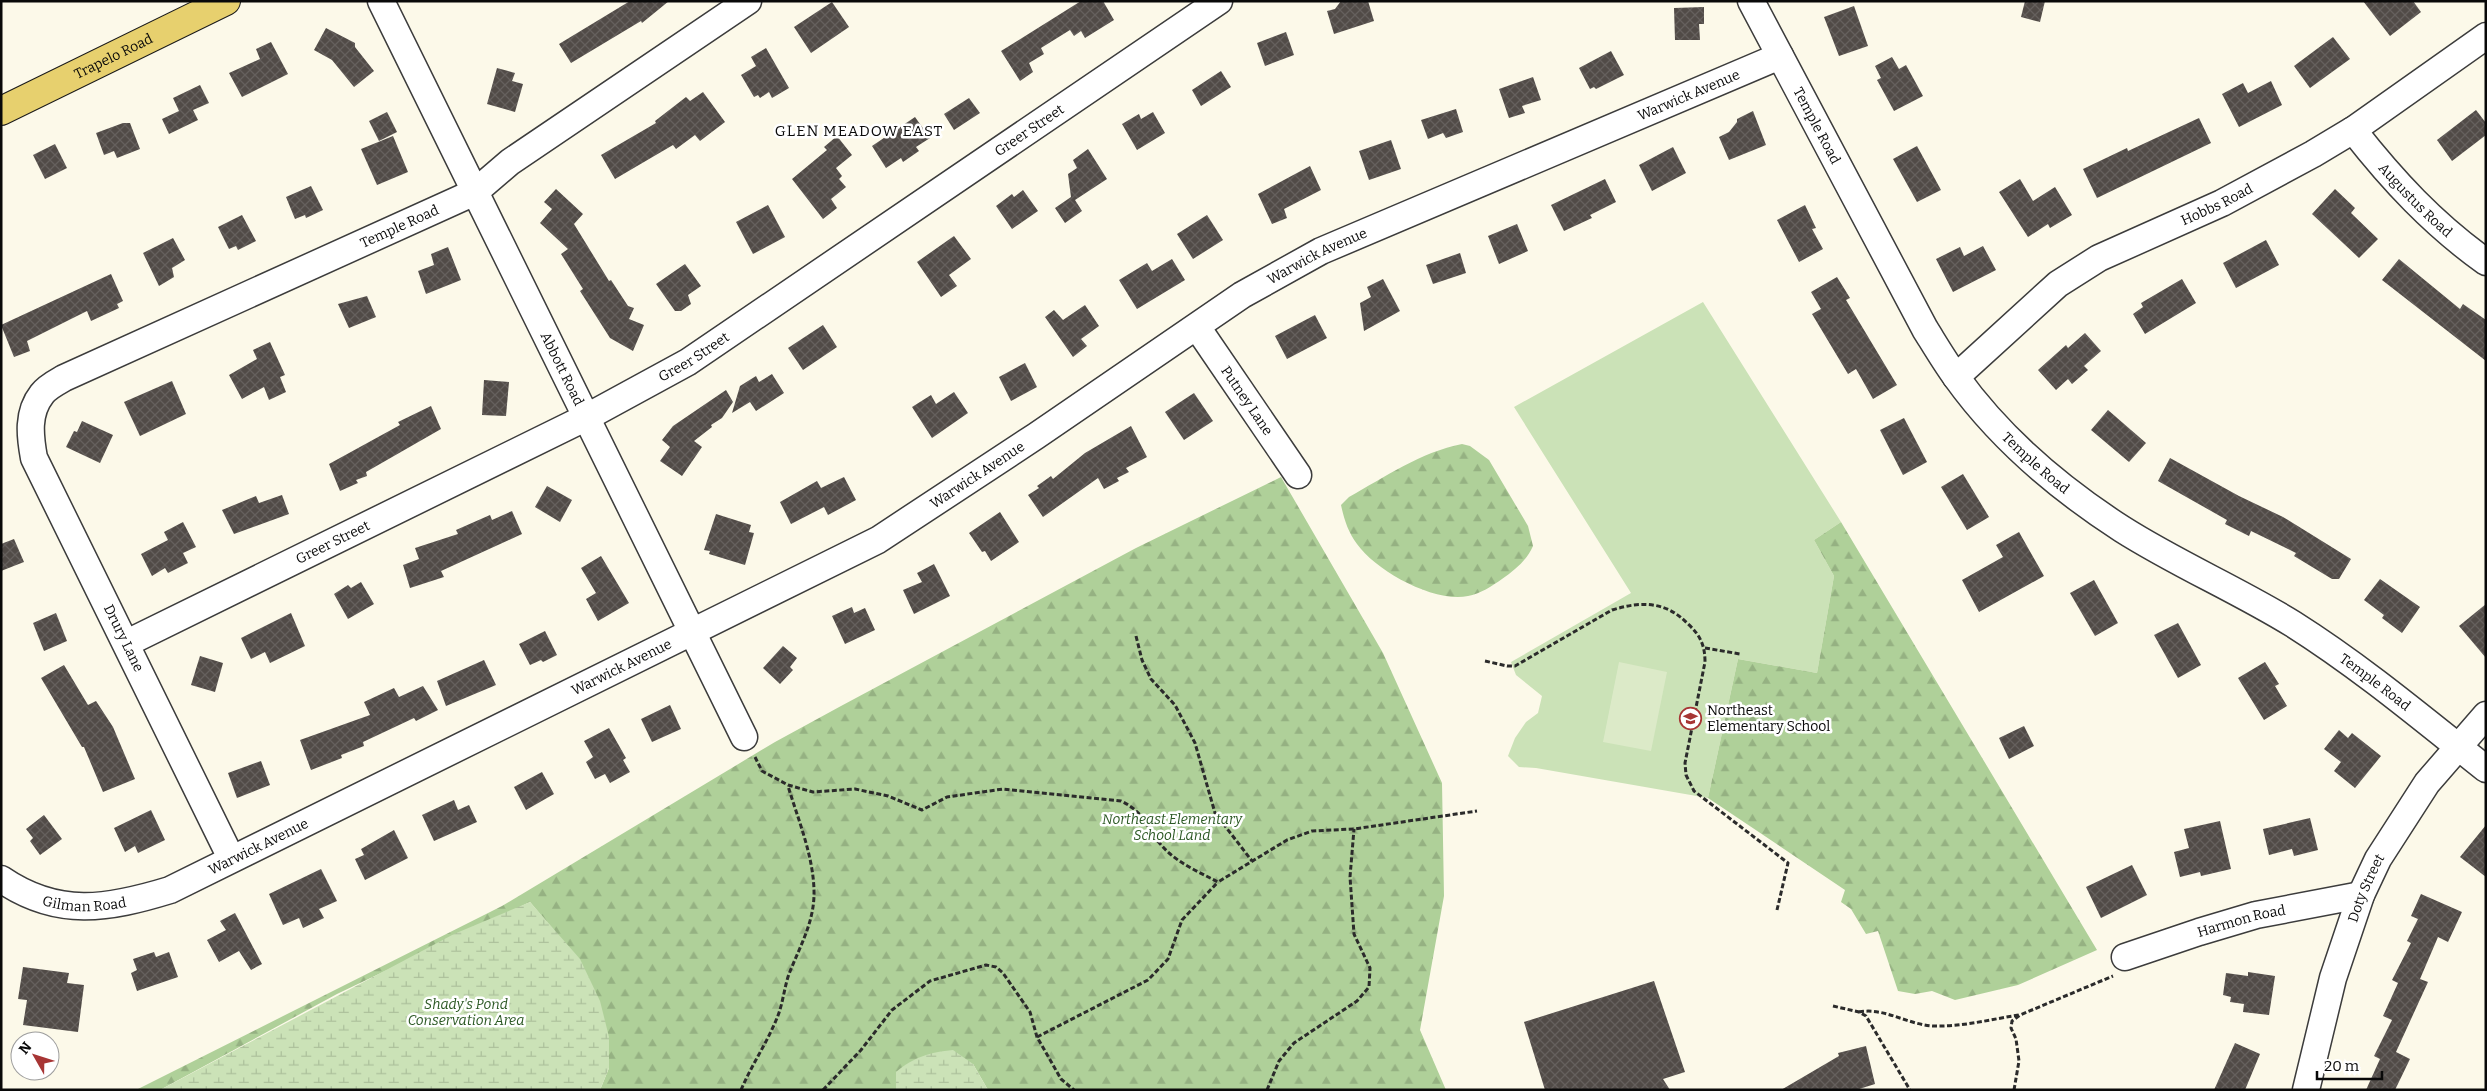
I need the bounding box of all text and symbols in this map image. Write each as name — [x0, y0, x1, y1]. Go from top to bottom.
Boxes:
street label: Trapelo Road — [72, 30, 156, 83]
street label: Warwick Avenue — [1635, 66, 1743, 124]
street label: Temple Road — [1789, 85, 1844, 167]
street label: Greer Street — [991, 101, 1067, 160]
district label: GLEN MEADOW EAST — [775, 122, 943, 140]
street label: Augustus Road — [2375, 160, 2456, 241]
street label: Hobbs Road — [2178, 180, 2256, 229]
street label: Temple Road — [358, 202, 441, 252]
street label: Warwick Avenue — [1264, 224, 1370, 288]
street label: Abbott Road — [537, 329, 587, 409]
street label: Greer Street — [656, 329, 732, 385]
street label: Putney Lane — [1217, 363, 1276, 439]
street label: Temple Road — [1998, 429, 2073, 498]
street label: Warwick Avenue — [927, 438, 1028, 512]
street label: Greer Street — [293, 517, 372, 568]
street label: Drury Lane — [100, 602, 147, 675]
street label: Warwick Avenue — [569, 635, 674, 699]
street label: Temple Road — [2336, 650, 2414, 715]
place label: Northeast Elementary School — [1707, 702, 1830, 735]
school or university icon: Northeast Elementary School — [1679, 706, 1703, 730]
park label: Northeast Elementary School Land — [1102, 811, 1243, 844]
street label: Warwick Avenue — [206, 815, 311, 879]
street label: Doty Street — [2344, 851, 2388, 925]
street label: Gilman Road — [40, 892, 128, 915]
street label: Harmon Road — [2195, 902, 2287, 941]
park label: Shady's Pond Conservation Area — [408, 996, 524, 1029]
north arrow — [10, 1031, 60, 1081]
text: N — [15, 1038, 35, 1058]
scale bar — [2317, 1048, 2382, 1080]
text: 20 m — [2324, 1057, 2360, 1075]

